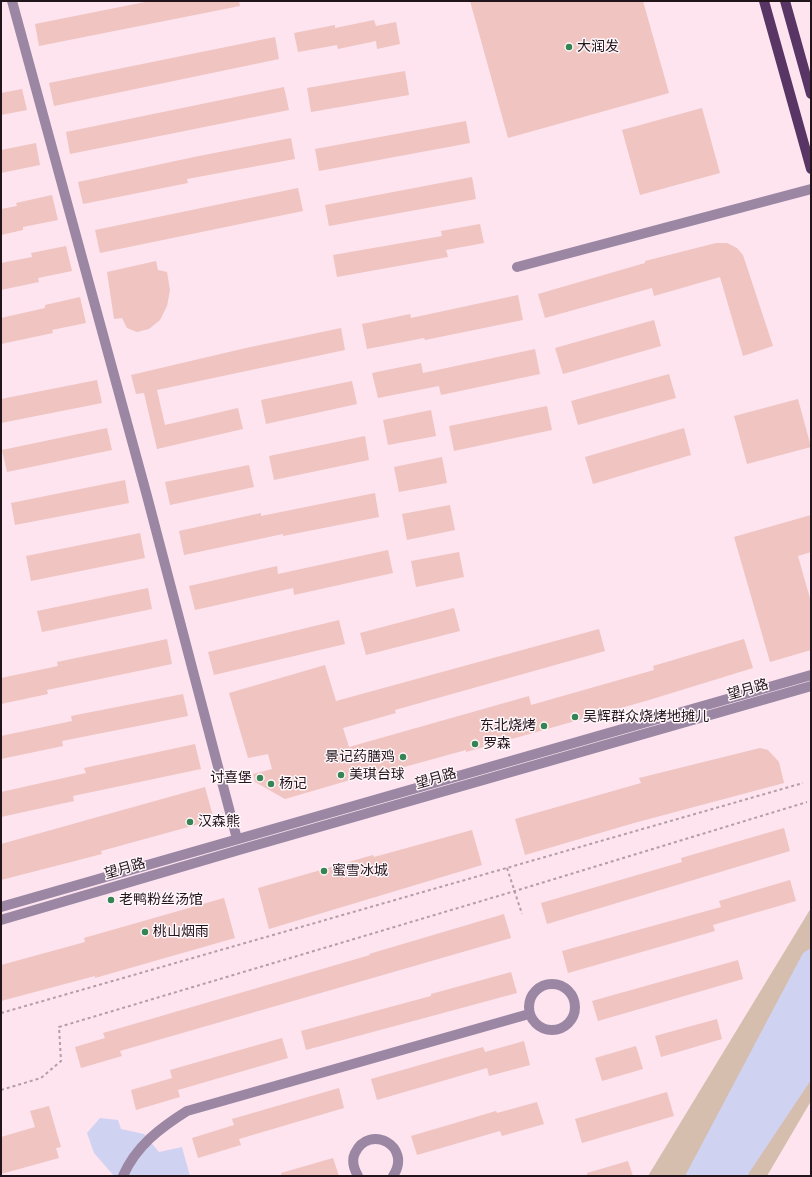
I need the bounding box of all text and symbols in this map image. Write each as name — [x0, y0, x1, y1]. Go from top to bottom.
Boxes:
place label: 大润发 — [577, 39, 619, 55]
marker: 大润发 — [564, 42, 574, 52]
street label: 望月路 — [725, 676, 771, 704]
place label: 吴辉群众烧烤地摊儿 — [583, 709, 709, 725]
marker: 吴辉群众烧烤地摊儿 — [570, 712, 580, 722]
place label: 东北烧烤 — [480, 718, 536, 734]
marker: 东北烧烤 — [539, 721, 549, 731]
place label: 罗森 — [483, 736, 511, 752]
marker: 罗森 — [470, 739, 480, 749]
place label: 景记药膳鸡 — [325, 749, 395, 765]
marker: 景记药膳鸡 — [398, 752, 408, 762]
street label: 望月路 — [413, 765, 459, 793]
place label: 美琪台球 — [349, 767, 405, 783]
place label: 讨喜堡 — [210, 770, 252, 786]
marker: 美琪台球 — [336, 770, 346, 780]
marker: 讨喜堡 — [255, 773, 265, 783]
place label: 杨记 — [279, 776, 307, 792]
marker: 杨记 — [266, 779, 276, 789]
place label: 汉森熊 — [198, 814, 240, 830]
marker: 汉森熊 — [185, 817, 195, 827]
street label: 望月路 — [102, 855, 148, 883]
place label: 蜜雪冰城 — [332, 863, 388, 879]
marker: 蜜雪冰城 — [319, 866, 329, 876]
place label: 老鸭粉丝汤馆 — [119, 892, 203, 908]
marker: 老鸭粉丝汤馆 — [106, 895, 116, 905]
place label: 桃山烟雨 — [153, 924, 209, 940]
marker: 桃山烟雨 — [140, 927, 150, 937]

